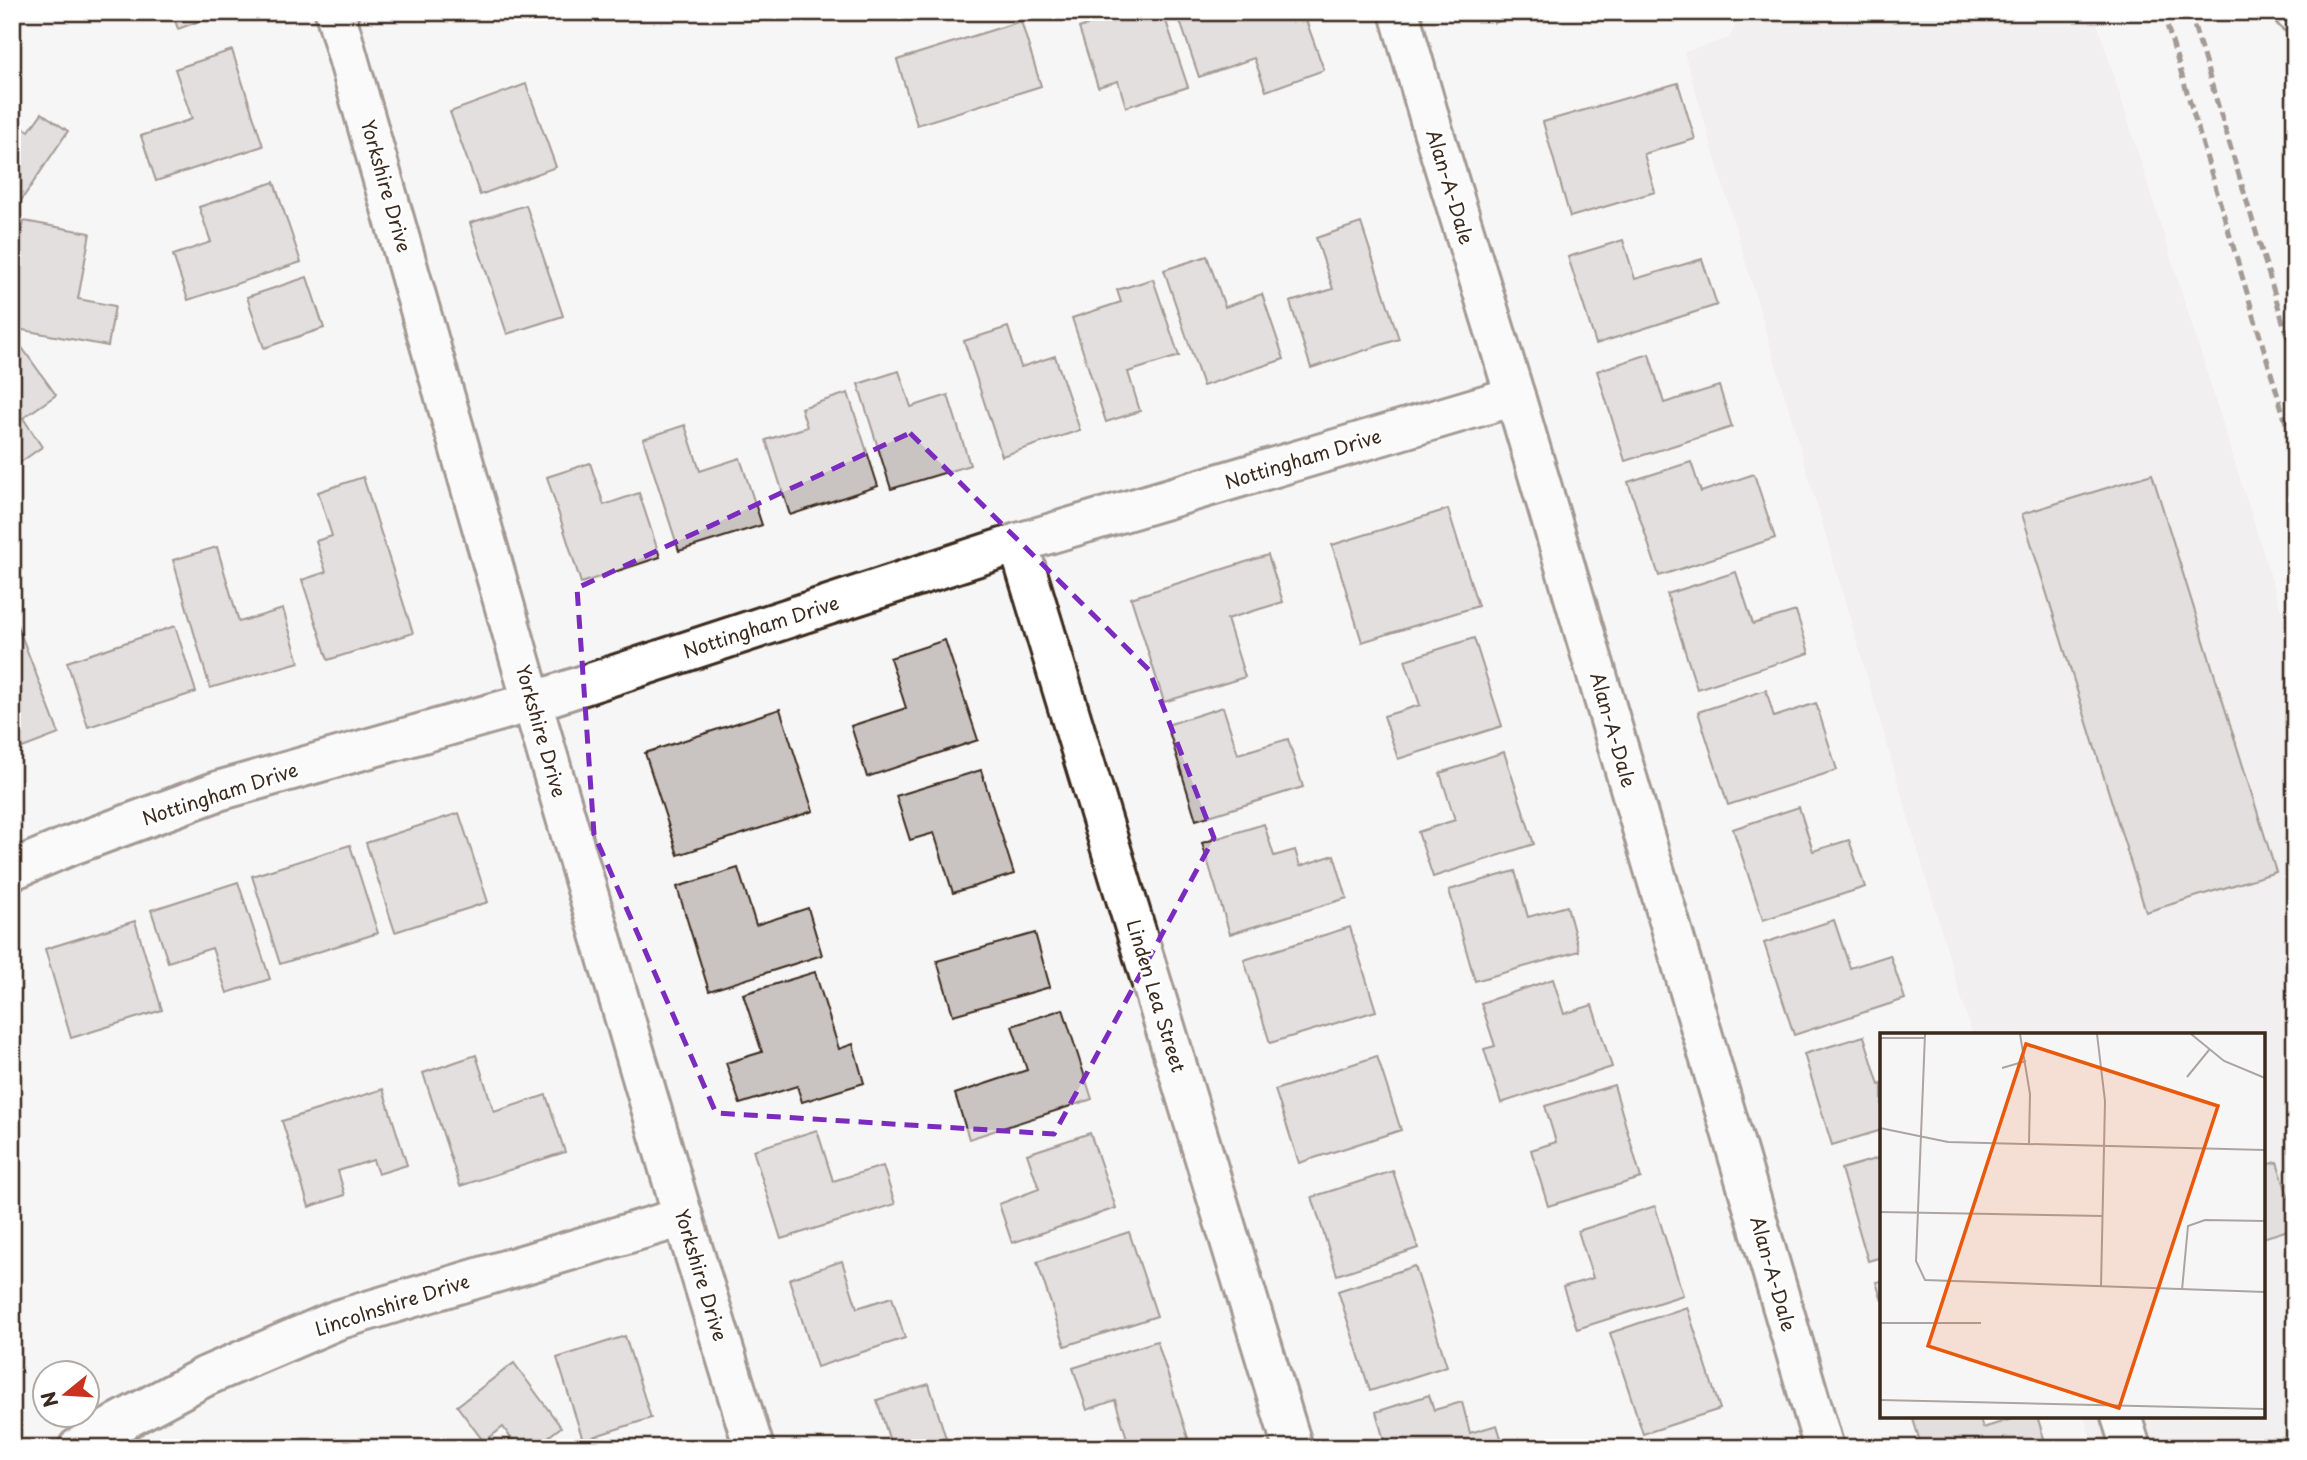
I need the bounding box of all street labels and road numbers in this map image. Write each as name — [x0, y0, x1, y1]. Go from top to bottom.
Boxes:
street label: Yorkshire Drive — [355, 116, 419, 255]
street label: Alan-A-Dale — [1420, 126, 1482, 248]
street label: Nottingham Drive — [1221, 421, 1384, 495]
street label: Nottingham Drive — [679, 588, 842, 664]
street label: Yorkshire Drive — [510, 661, 574, 800]
street label: Alan-A-Dale — [1584, 669, 1644, 791]
street label: Nottingham Drive — [138, 755, 301, 831]
street label: Linden Lea Street — [1120, 916, 1194, 1076]
street label: Yorkshire Drive — [669, 1205, 735, 1344]
street label: Alan-A-Dale — [1744, 1213, 1804, 1335]
street label: Lincolnshire Drive — [311, 1266, 473, 1342]

